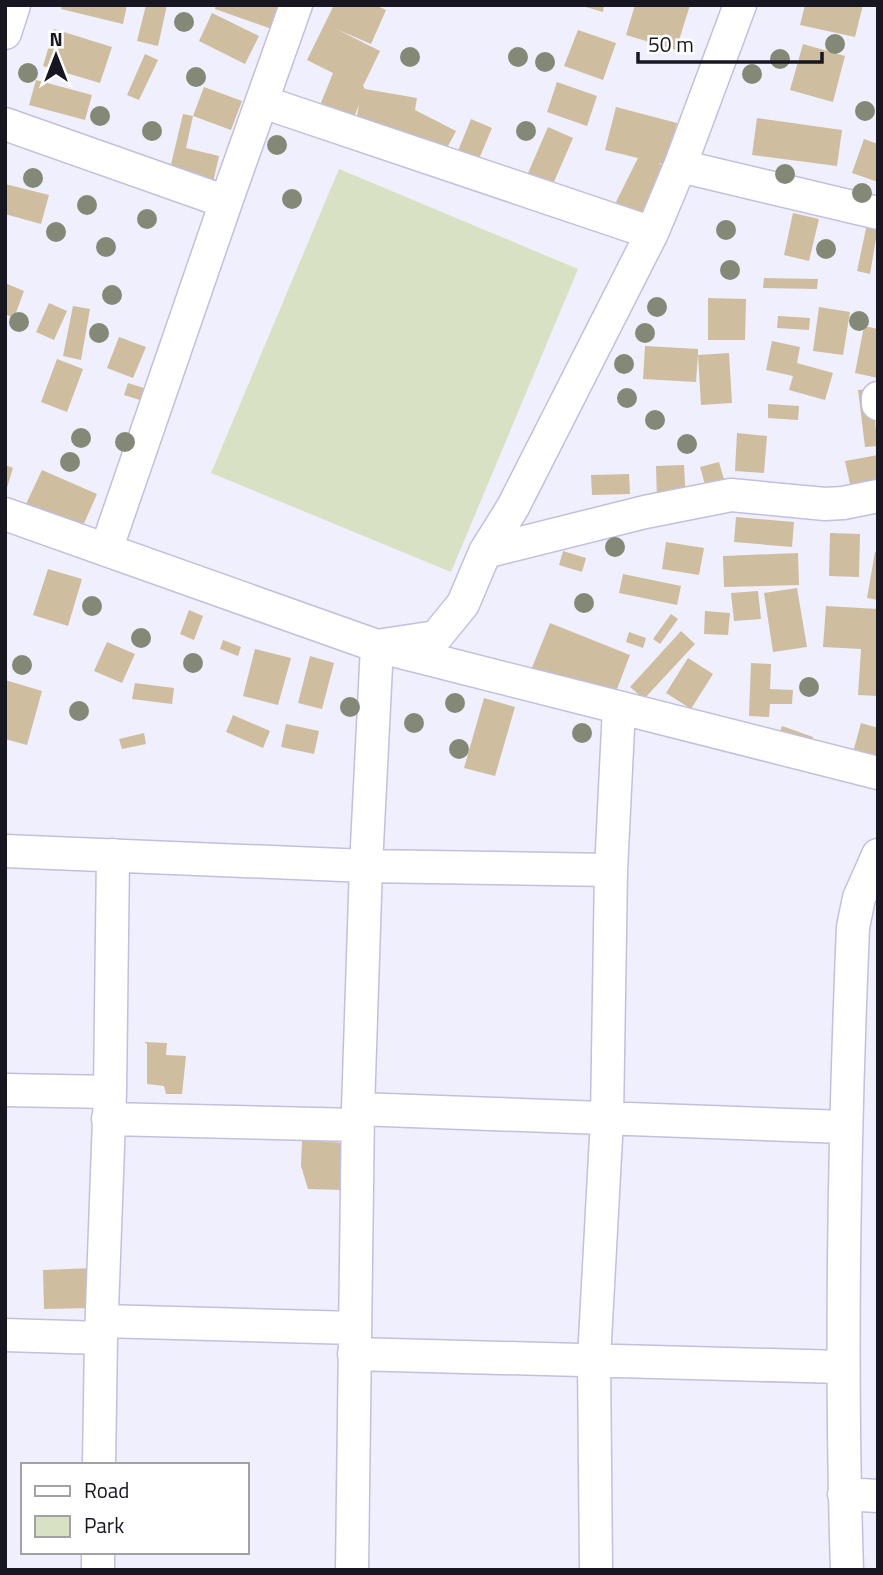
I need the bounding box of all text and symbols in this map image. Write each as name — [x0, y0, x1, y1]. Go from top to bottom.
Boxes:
north arrow — [21, 21, 91, 91]
scale bar — [638, 21, 822, 65]
text: N — [49, 24, 63, 53]
text: 50 m — [648, 28, 694, 60]
legend — [21, 1463, 248, 1554]
text: Road — [84, 1474, 129, 1506]
text: Park — [84, 1509, 124, 1541]

